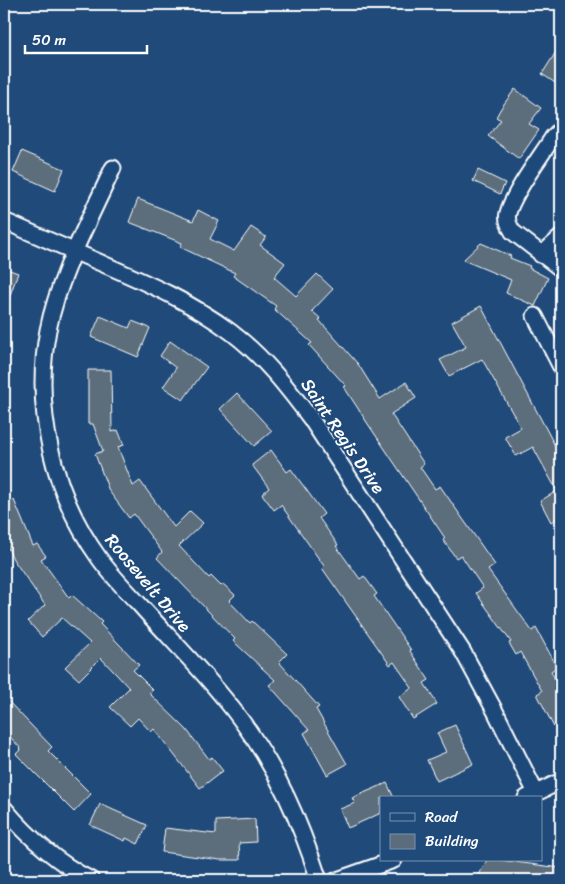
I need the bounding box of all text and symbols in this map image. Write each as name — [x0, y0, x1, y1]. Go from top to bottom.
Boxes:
scale bar — [25, 22, 148, 54]
text: 50 m — [32, 27, 67, 53]
street label: Saint Regis Drive — [292, 371, 394, 501]
street label: Roosevelt Drive — [97, 526, 200, 640]
legend — [380, 796, 542, 862]
text: Road — [425, 804, 458, 830]
text: Building — [425, 828, 479, 854]

